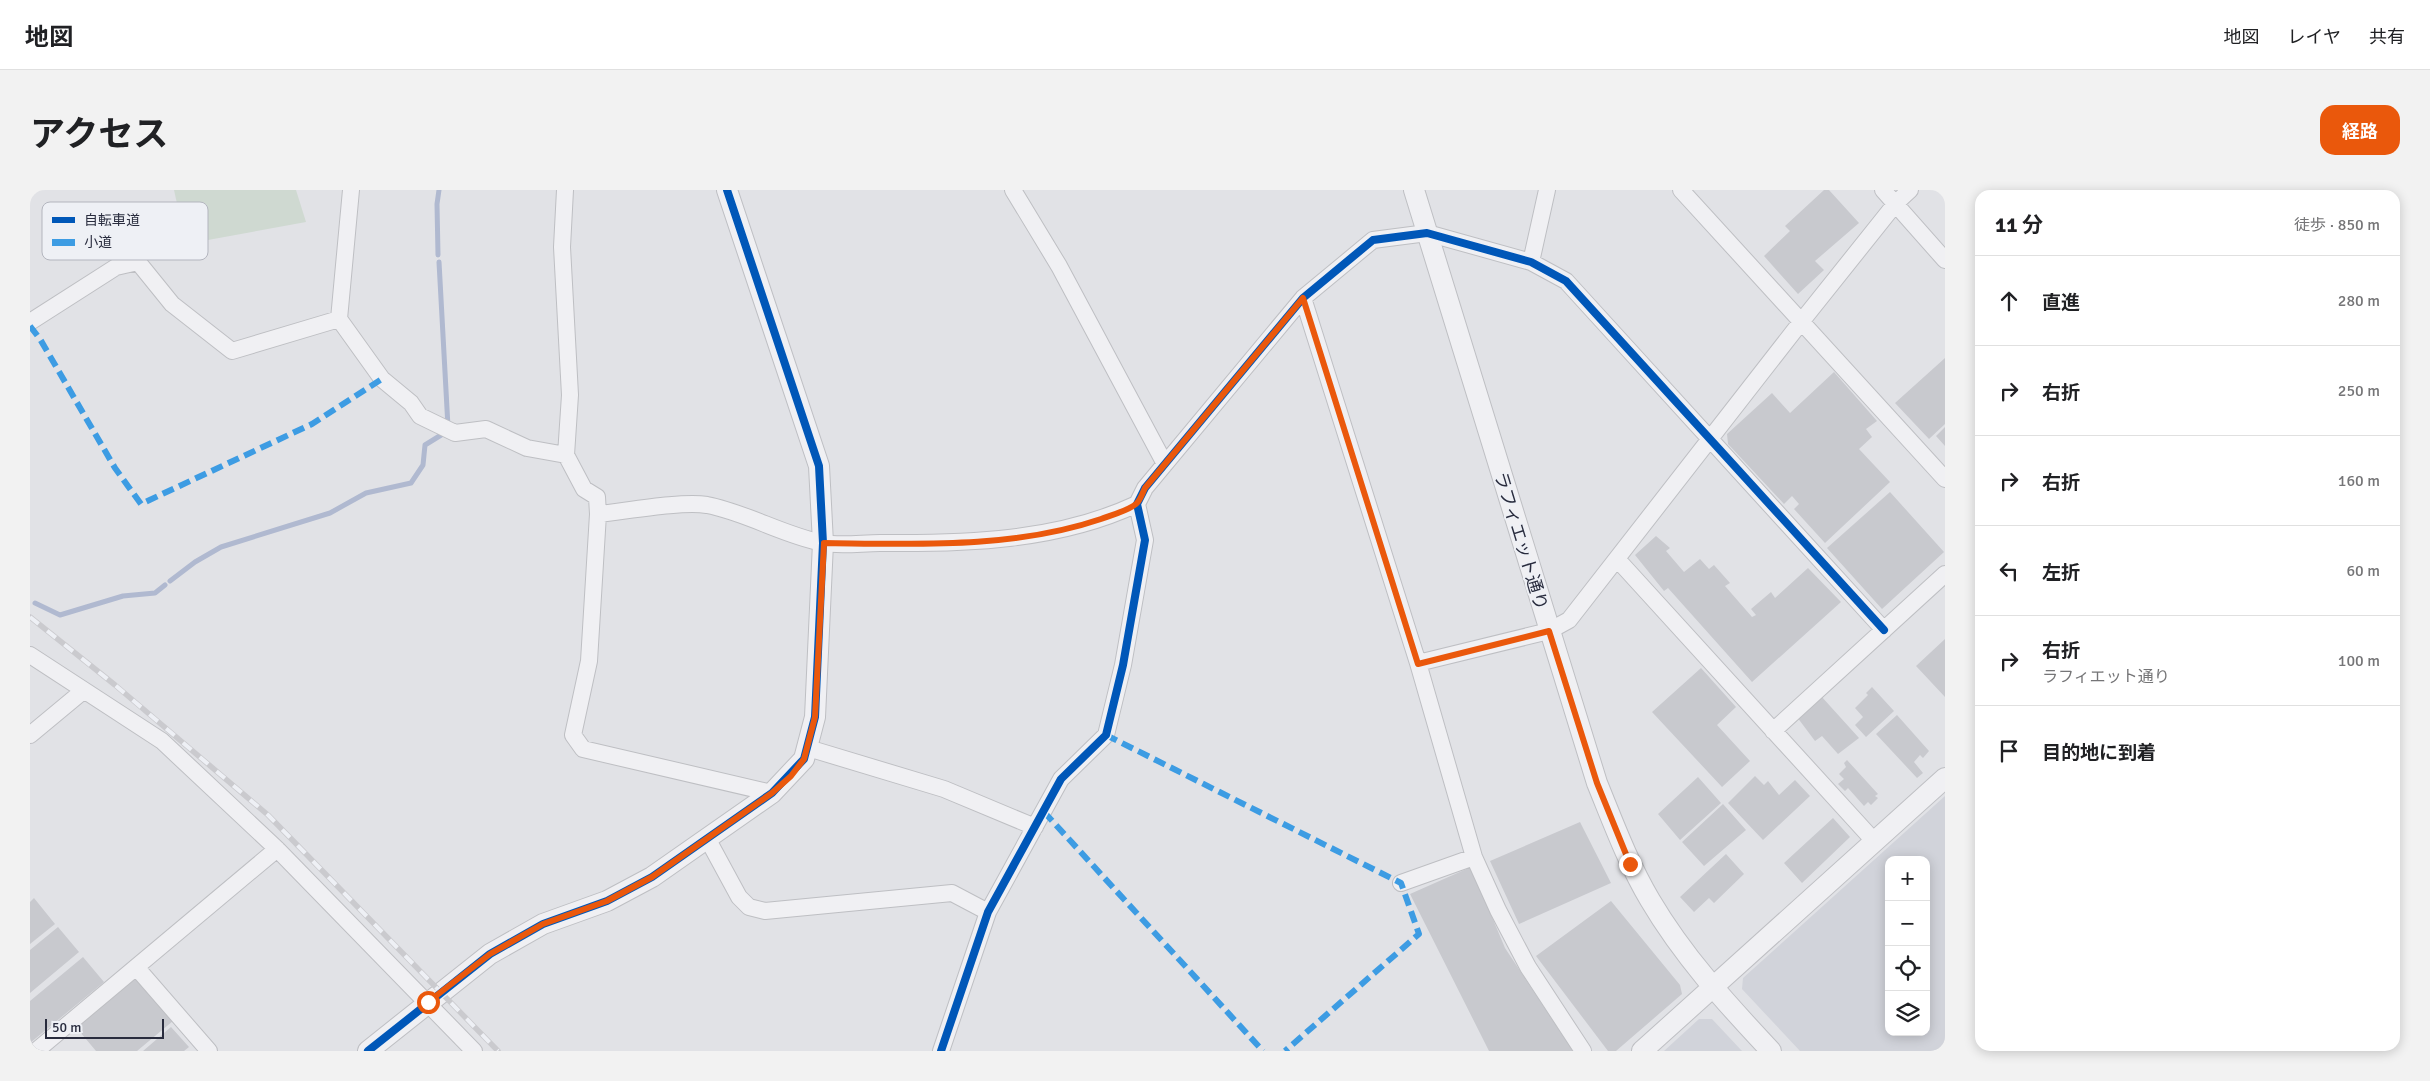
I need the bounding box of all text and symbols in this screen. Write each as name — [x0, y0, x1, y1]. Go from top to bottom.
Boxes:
text: 地図 — [25, 22, 73, 52]
text: 地図 — [2224, 26, 2260, 48]
text: レイヤ — [2288, 26, 2341, 48]
text: 共有 — [2369, 26, 2405, 48]
button: 経路 — [2320, 105, 2400, 155]
text: アクセス — [30, 113, 168, 156]
legend — [42, 202, 208, 260]
text: 自転車道 — [84, 212, 140, 229]
text: 11 分 — [1995, 212, 2043, 238]
text: 徒歩 · 850 m — [2294, 215, 2380, 235]
text: 小道 — [84, 234, 112, 251]
icon: ahead — [1995, 287, 2023, 315]
text: 直進 — [2042, 291, 2080, 315]
text: 280 m — [2338, 291, 2380, 311]
icon: right — [1995, 377, 2023, 405]
text: 右折 — [2042, 381, 2080, 405]
text: 250 m — [2338, 381, 2380, 401]
icon: right — [1995, 467, 2023, 495]
street label: ラフィエット通り — [1489, 469, 1553, 613]
text: 右折 — [2042, 471, 2080, 495]
text: 160 m — [2338, 471, 2380, 491]
icon: left — [1995, 557, 2023, 585]
text: 左折 — [2042, 561, 2080, 585]
text: 60 m — [2346, 561, 2380, 581]
text: 右折 — [2042, 639, 2080, 663]
icon: right — [1995, 647, 2023, 675]
text: 100 m — [2338, 651, 2380, 671]
text: ラフィエット通り — [2042, 667, 2170, 687]
icon: arrive — [1995, 737, 2023, 765]
text: 目的地に到着 — [2042, 741, 2156, 765]
route end — [1619, 853, 1642, 876]
map controls — [1885, 856, 1930, 1036]
button: + — [1885, 856, 1930, 901]
button: − — [1885, 901, 1930, 946]
button: locate — [1885, 946, 1930, 991]
route start — [417, 991, 440, 1014]
button: layers — [1885, 991, 1930, 1036]
scale bar — [45, 1016, 164, 1039]
text: 50 m — [52, 1019, 81, 1036]

